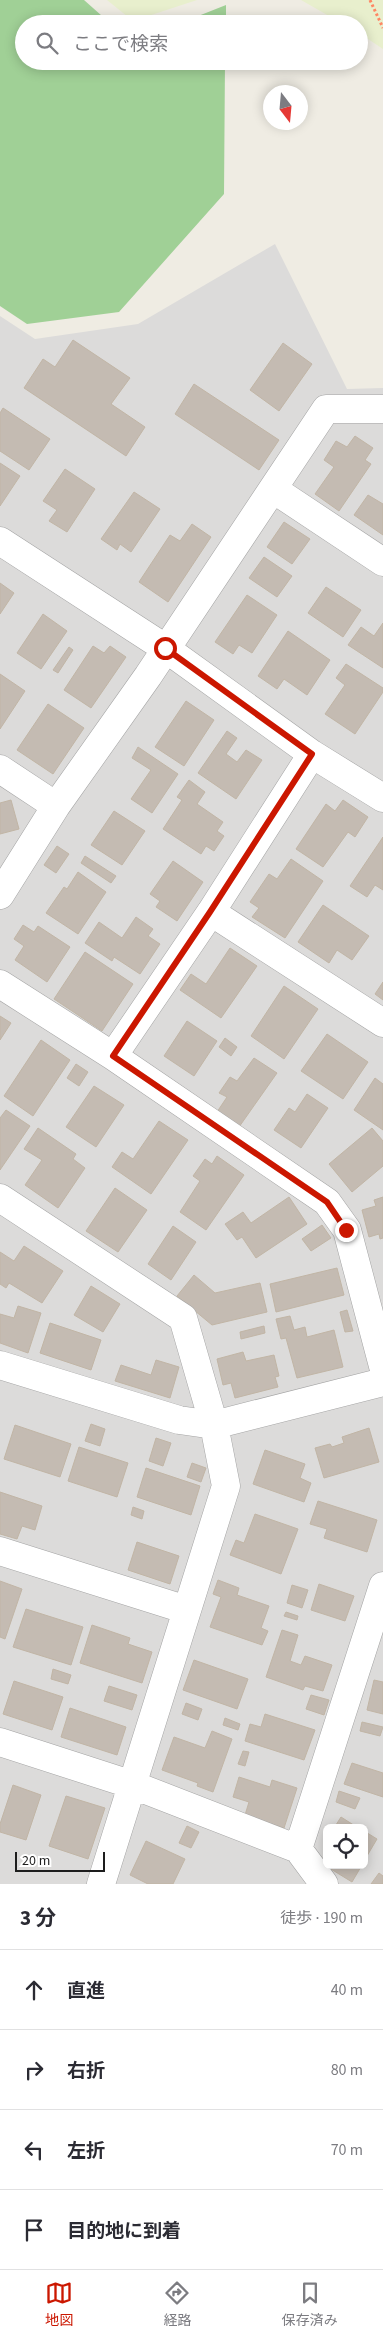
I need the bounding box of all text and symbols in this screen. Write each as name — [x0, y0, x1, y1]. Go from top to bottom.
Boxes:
search box — [15, 15, 368, 70]
icon: search — [33, 29, 61, 57]
text: ここで検索 — [73, 31, 168, 58]
north arrow — [263, 85, 308, 130]
route start — [154, 637, 177, 660]
route end — [335, 1219, 358, 1242]
map controls — [323, 1824, 368, 1869]
button: locate — [323, 1824, 368, 1869]
scale bar — [15, 1849, 105, 1872]
text: 20 m — [22, 1851, 50, 1871]
text: 3 分 — [20, 1903, 56, 1933]
text: 徒歩 · 190 m — [280, 1907, 363, 1929]
icon: ahead — [20, 1976, 48, 2004]
text: 直進 — [67, 1978, 105, 2005]
text: 40 m — [331, 1979, 363, 2001]
icon: right — [20, 2056, 48, 2084]
text: 右折 — [67, 2058, 105, 2085]
text: 80 m — [331, 2059, 363, 2081]
icon: left — [20, 2136, 48, 2164]
text: 左折 — [67, 2138, 105, 2165]
text: 70 m — [331, 2139, 363, 2161]
icon: arrive — [20, 2216, 48, 2244]
text: 目的地に到着 — [67, 2218, 181, 2245]
tab: 地図 — [45, 2279, 73, 2331]
tab: 経路 — [163, 2279, 191, 2331]
tab: 保存済み — [282, 2279, 338, 2331]

